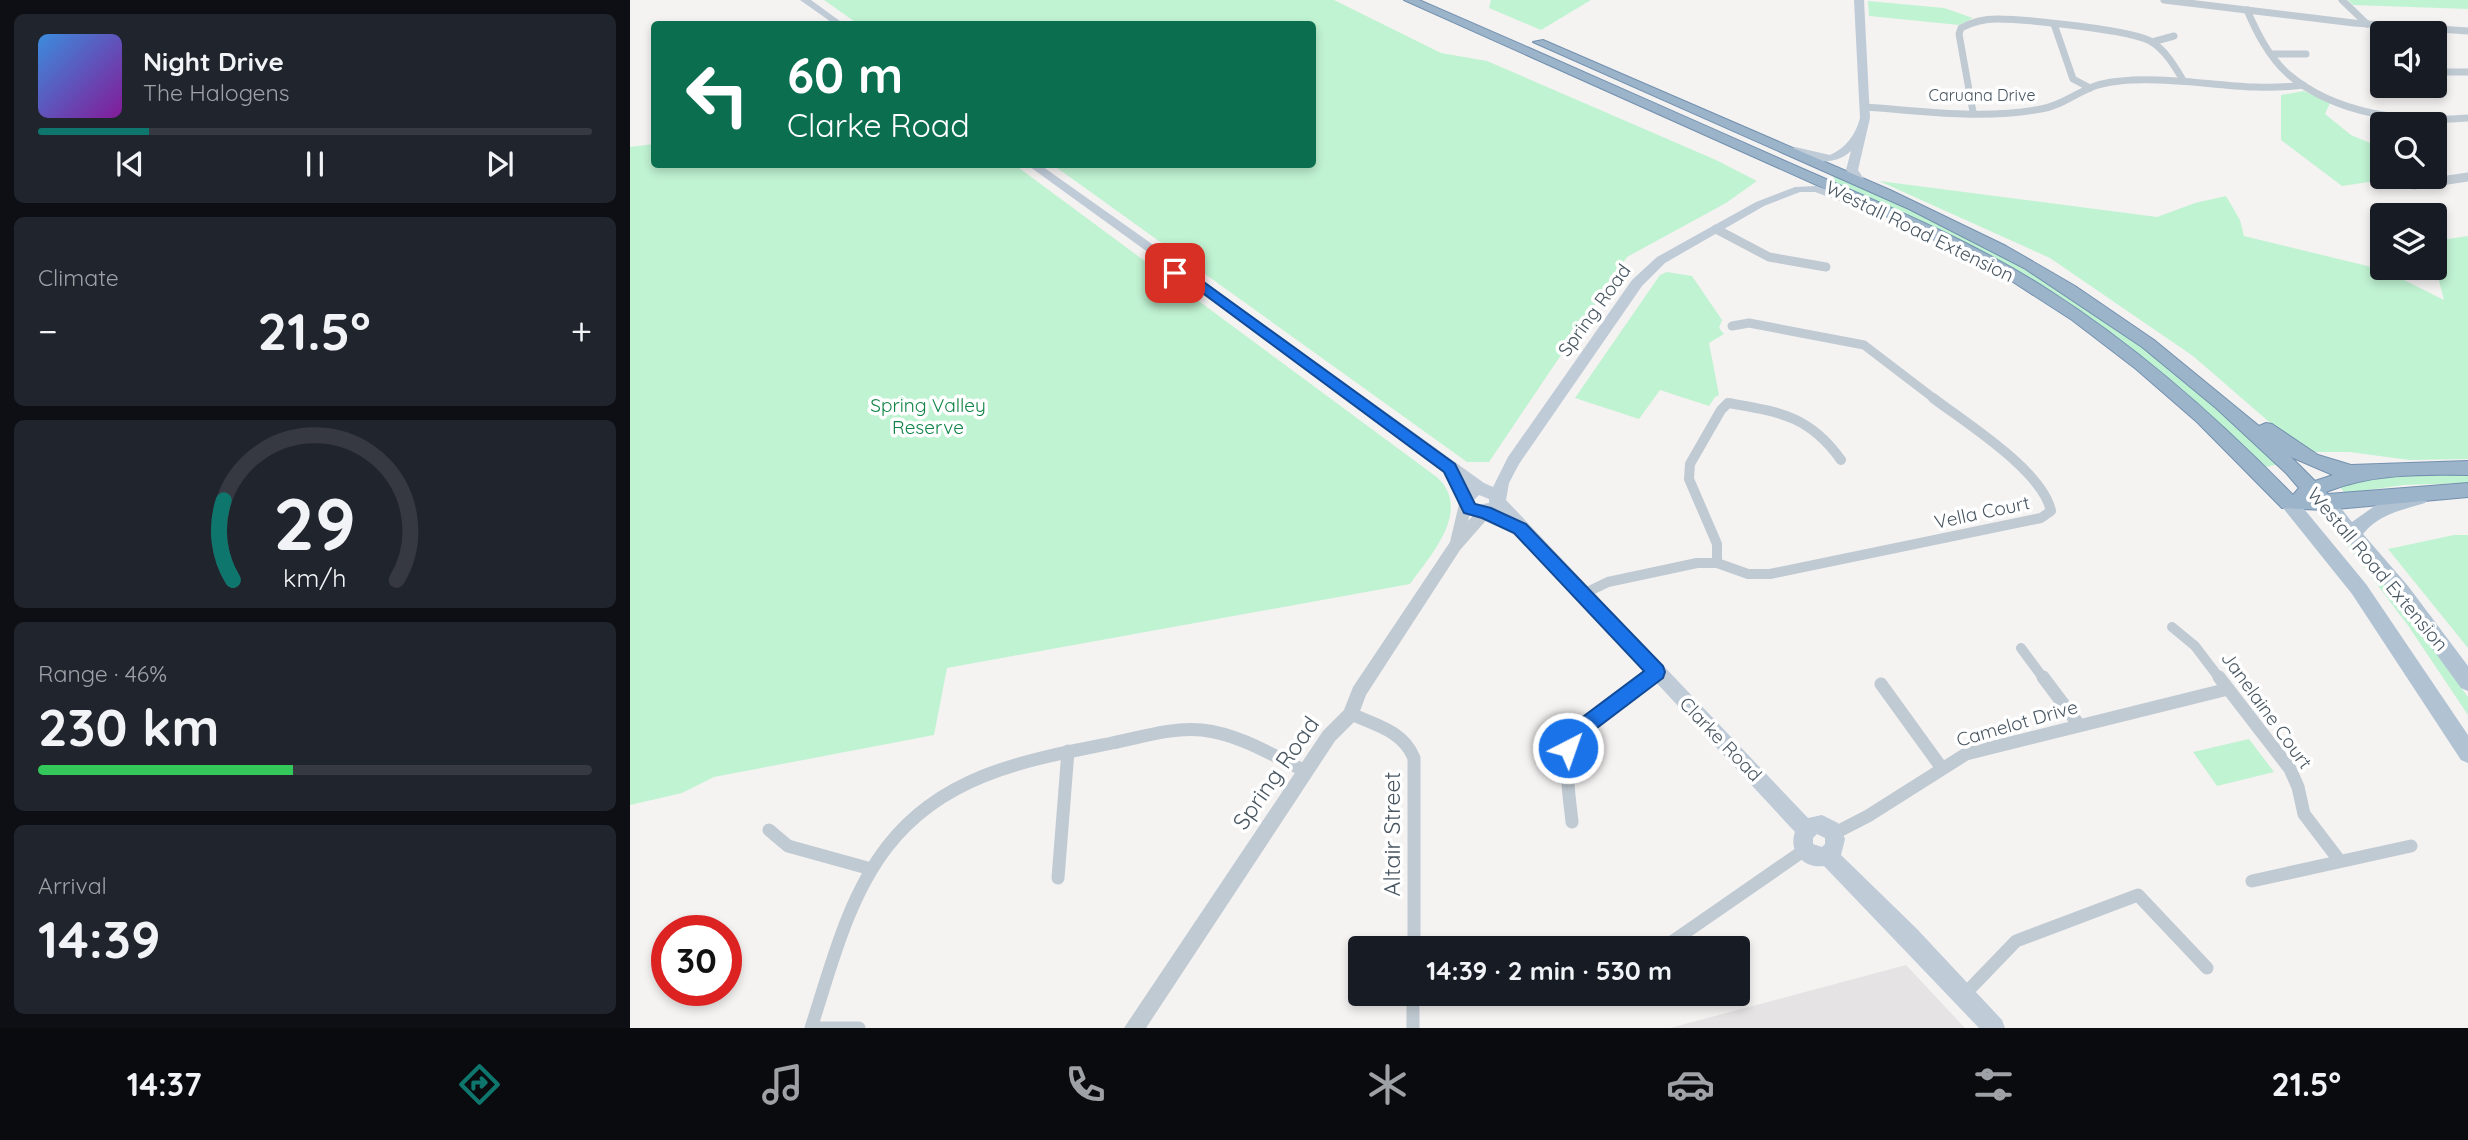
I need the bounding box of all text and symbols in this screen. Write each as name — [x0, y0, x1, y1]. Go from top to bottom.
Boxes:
map controls — [2370, 21, 2447, 280]
button: sound — [2370, 21, 2447, 98]
text: 60 m — [787, 44, 903, 105]
text: Night Drive — [143, 45, 284, 78]
icon: left — [672, 49, 763, 140]
text: The Halogens — [143, 78, 290, 107]
street label: Caruana Drive — [1929, 85, 2035, 105]
text: Clarke Road — [787, 105, 970, 145]
button: search — [2370, 112, 2447, 189]
icon: previous — [111, 145, 149, 183]
icon: pause — [296, 145, 334, 183]
icon: next — [481, 145, 519, 183]
street label: Westall Road Extension — [1822, 175, 2018, 287]
button: layers — [2370, 203, 2447, 280]
pin — [1145, 243, 1205, 303]
icon: arrive — [1156, 254, 1194, 292]
street label: Spring Road — [1552, 259, 1636, 361]
text: Climate — [38, 263, 119, 292]
text: 21.5° — [258, 298, 371, 363]
text: − — [38, 307, 58, 355]
text: + — [571, 307, 592, 355]
park label: Spring Valley Reserve — [870, 393, 986, 439]
text: 29 — [274, 477, 356, 568]
street label: Westall Road Extension — [2302, 482, 2454, 656]
street label: Vella Court — [1932, 490, 2032, 534]
text: km/h — [283, 562, 347, 593]
street label: Janelaine Court — [2216, 647, 2318, 773]
text: Range · 46% — [38, 659, 167, 688]
street label: Clarke Road — [1675, 692, 1767, 786]
text: 230 km — [38, 694, 220, 759]
street label: Camelot Drive — [1954, 694, 2080, 752]
street label: Spring Road — [1226, 710, 1325, 835]
position arrow — [1531, 711, 1605, 785]
street label: Altair Street — [1377, 771, 1406, 896]
text: Arrival — [38, 871, 107, 900]
text: 14:39 — [38, 906, 160, 971]
speed limit sign: 30 — [651, 915, 742, 1006]
text: 14:39 · 2 min · 530 m — [1426, 954, 1672, 987]
icon: directions — [455, 1060, 504, 1109]
icon: music — [758, 1060, 807, 1109]
icon: phone — [1061, 1060, 1110, 1109]
icon: climate — [1363, 1060, 1412, 1109]
icon: car — [1666, 1060, 1715, 1109]
icon: filters — [1969, 1060, 2018, 1109]
text: 14:37 — [127, 1064, 202, 1104]
text: 21.5° — [2271, 1064, 2341, 1104]

